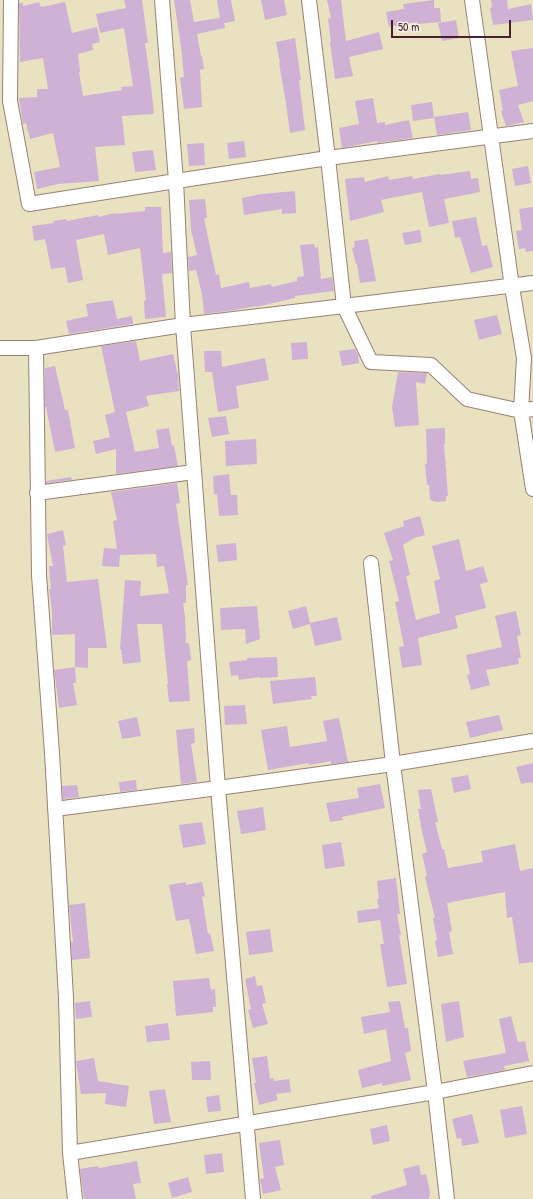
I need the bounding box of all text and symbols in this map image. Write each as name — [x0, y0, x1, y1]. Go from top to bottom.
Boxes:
scale bar — [393, 12, 513, 38]
text: 50 m — [398, 18, 419, 35]

